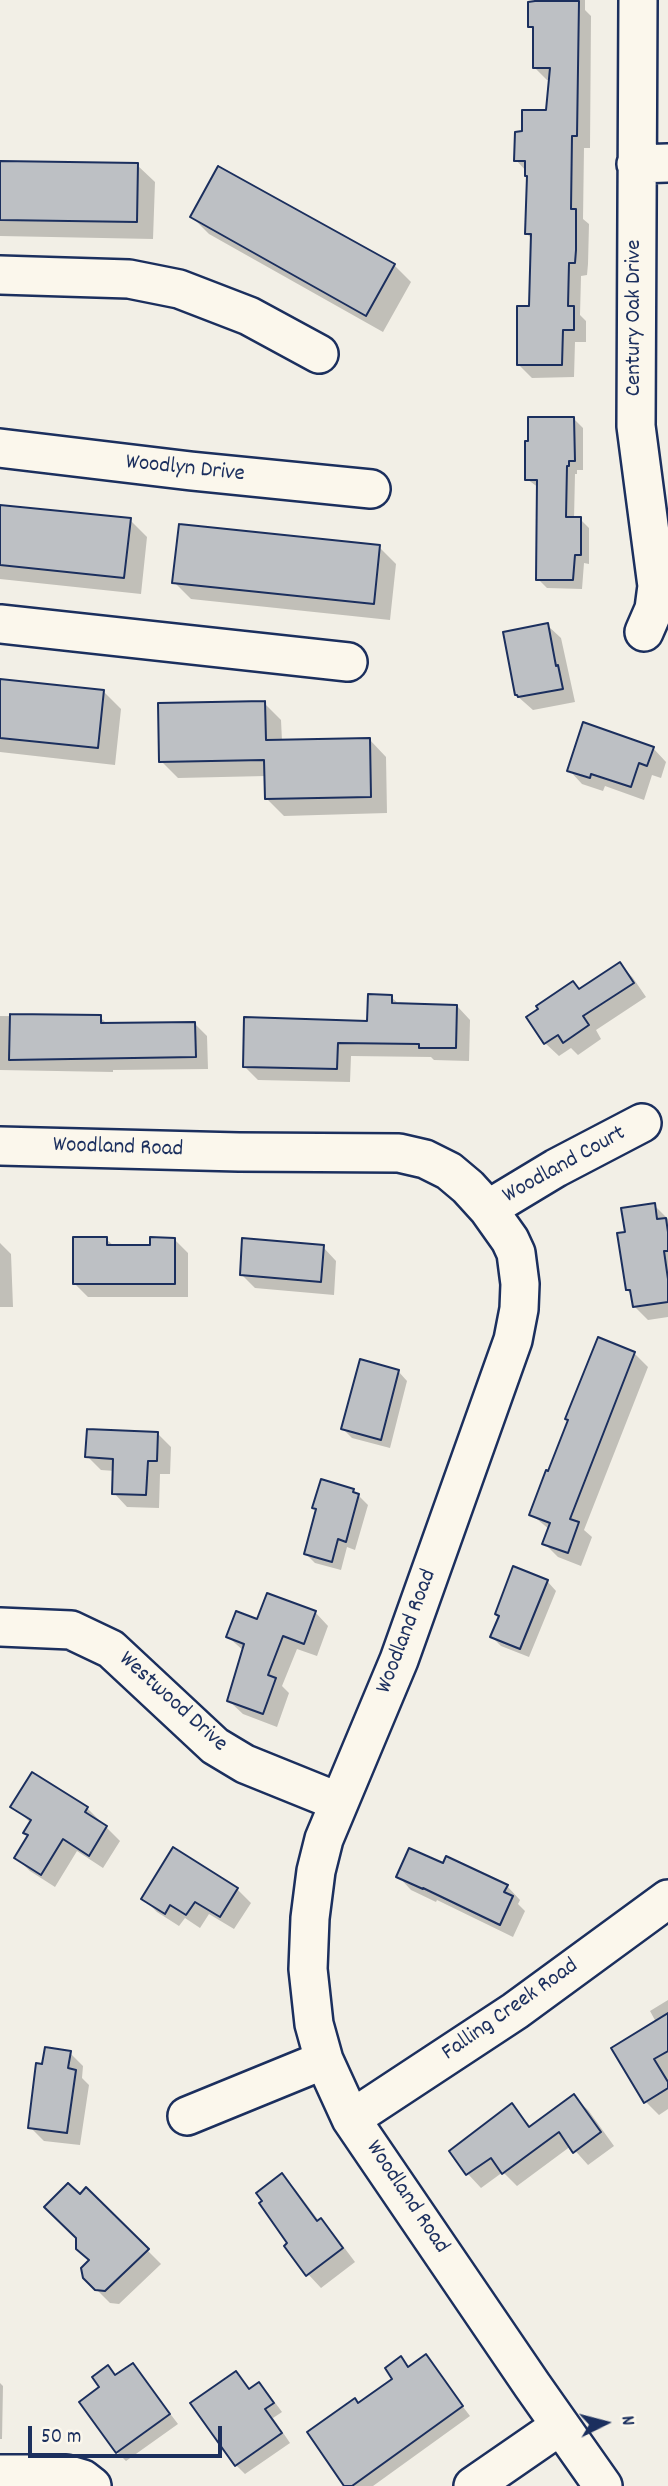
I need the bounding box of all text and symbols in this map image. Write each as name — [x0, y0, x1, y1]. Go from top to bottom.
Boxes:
street label: Century Oak Drive — [622, 240, 650, 396]
street label: Woodlyn Drive — [124, 450, 246, 490]
street label: Woodland Court — [499, 1121, 631, 1211]
street label: Woodland Road — [52, 1133, 184, 1165]
street label: Woodland Road — [372, 1566, 444, 1698]
street label: Westwood Drive — [112, 1647, 232, 1759]
street label: Falling Creek Road — [438, 1954, 584, 2068]
street label: Woodland Road — [358, 2136, 454, 2260]
north arrow — [570, 2388, 640, 2458]
scale bar — [32, 2412, 226, 2456]
text: N — [612, 2415, 640, 2427]
text: 50 m — [41, 2423, 81, 2453]

